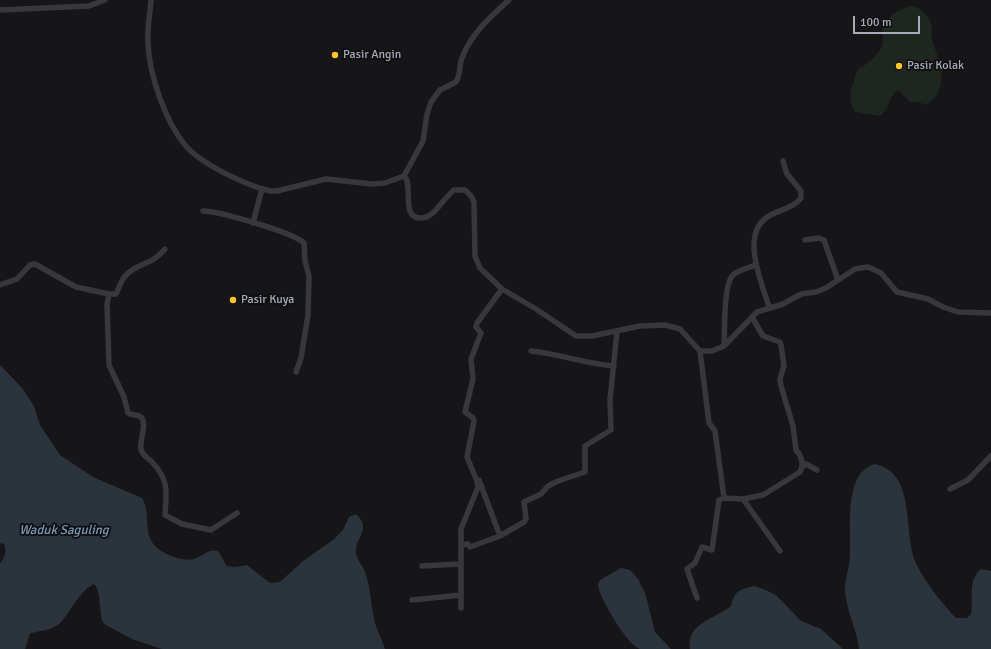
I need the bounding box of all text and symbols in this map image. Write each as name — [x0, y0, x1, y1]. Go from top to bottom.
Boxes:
scale bar — [855, 8, 922, 34]
text: 100 m — [860, 15, 892, 30]
place label: Pasir Angin — [343, 48, 401, 62]
marker: Pasir Angin — [330, 50, 340, 60]
place label: Pasir Kolak — [907, 59, 964, 73]
marker: Pasir Kolak — [894, 61, 904, 71]
place label: Pasir Kuya — [241, 293, 294, 307]
marker: Pasir Kuya — [228, 295, 238, 305]
water label: Waduk Saguling — [19, 523, 109, 539]

